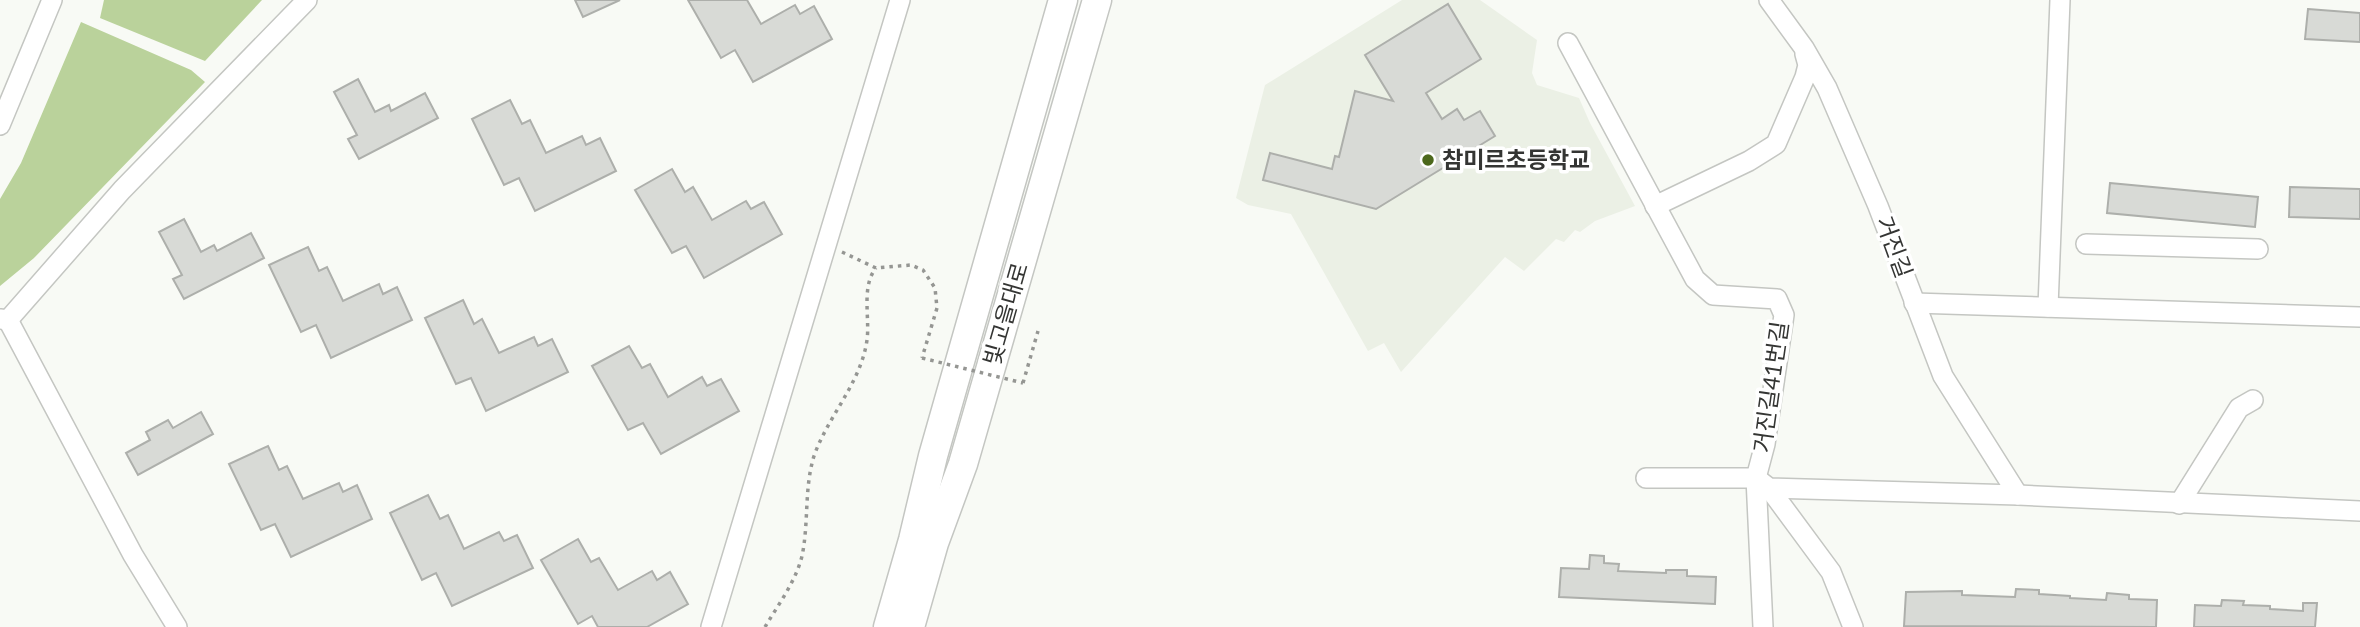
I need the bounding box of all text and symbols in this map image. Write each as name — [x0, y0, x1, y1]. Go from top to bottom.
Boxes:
place label: 참미르초등학교 — [1442, 145, 1590, 173]
marker: 참미르초등학교 — [1420, 152, 1436, 168]
street label: 거진길 — [1871, 212, 1919, 281]
street label: 빛고을대로 — [977, 259, 1033, 368]
street label: 거진길41번길 — [1747, 319, 1793, 454]

